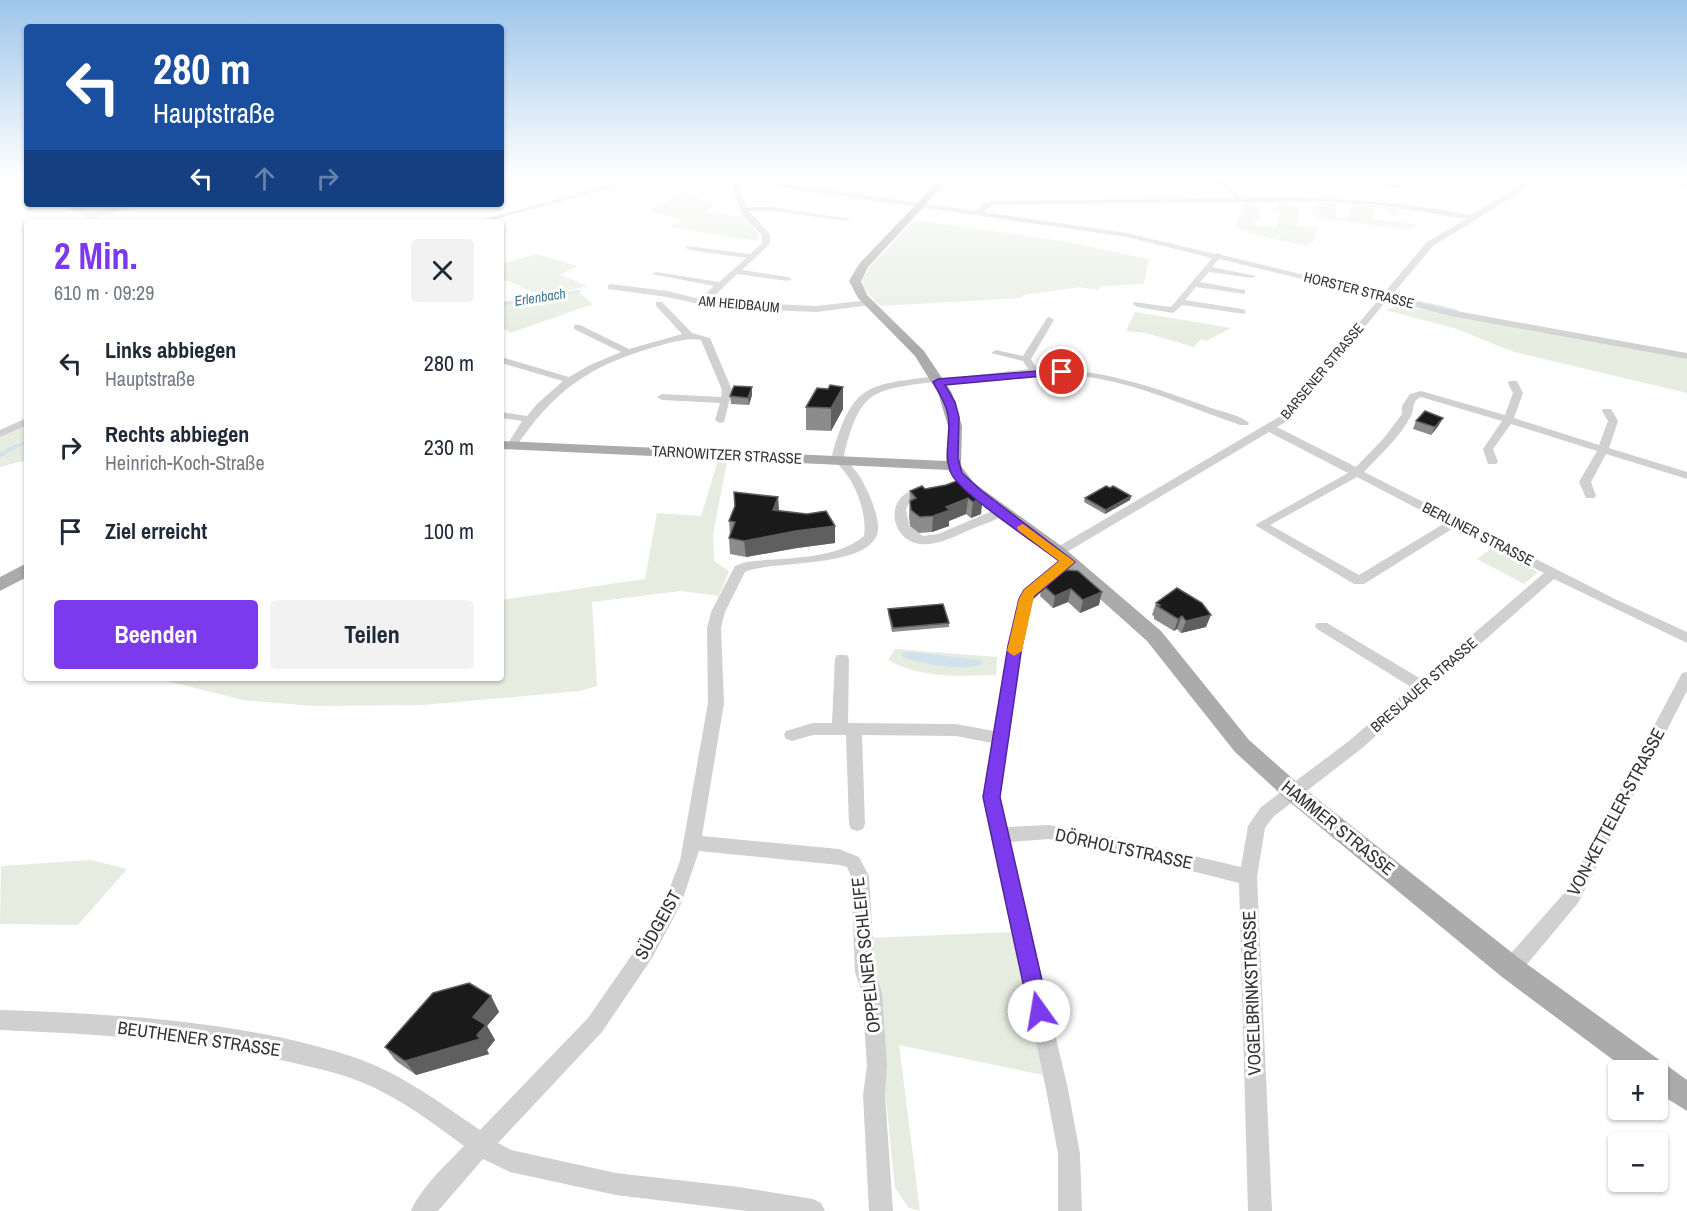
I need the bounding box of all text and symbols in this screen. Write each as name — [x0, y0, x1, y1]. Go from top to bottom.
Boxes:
text: 280 m — [153, 41, 251, 97]
icon: left — [54, 48, 132, 126]
text: Hauptstraße — [153, 95, 275, 131]
icon: left — [185, 162, 218, 195]
icon: ahead — [248, 162, 281, 195]
icon: right — [311, 162, 344, 195]
text: 2 Min. — [54, 232, 138, 280]
button: close — [411, 239, 474, 302]
street label: HORSTER STRASSE — [1302, 268, 1416, 312]
text: 610 m · 09:29 — [54, 279, 154, 306]
water label: Erlenbach — [513, 284, 567, 310]
street label: AM HEIDBAUM — [697, 291, 780, 316]
street label: BARSENER STRASSE — [1277, 319, 1367, 423]
text: Links abbiegen — [105, 335, 236, 365]
pin — [1036, 346, 1087, 397]
icon: left — [54, 347, 87, 380]
text: 280 m — [424, 348, 474, 378]
icon: arrive — [1045, 355, 1078, 388]
text: Hauptstraße — [105, 365, 195, 392]
text: Rechts abbiegen — [105, 419, 249, 449]
icon: right — [54, 431, 87, 464]
text: 230 m — [424, 432, 474, 462]
street label: TARNOWITZER STRASSE — [652, 440, 803, 469]
text: Heinrich-Koch-Straße — [105, 449, 265, 476]
street label: BERLINER STRASSE — [1419, 496, 1538, 571]
icon: arrive — [54, 515, 87, 548]
text: Ziel erreicht — [105, 516, 207, 546]
text: 100 m — [424, 516, 474, 546]
button: Beenden — [54, 600, 258, 669]
button: Teilen — [270, 600, 474, 669]
street label: BRESLAUER STRASSE — [1366, 632, 1482, 737]
street label: VON-KETTELER-STRASSE — [1561, 723, 1670, 900]
street label: HAMMER STRASSE — [1277, 774, 1400, 881]
street label: DÖRHOLTSTRASSE — [1053, 822, 1195, 875]
street label: OPPELNER SCHLEIFE — [845, 876, 886, 1034]
street label: SÜDGEIST — [628, 886, 687, 964]
street label: VOGELBRINKSTRASSE — [1236, 910, 1267, 1076]
position arrow — [1007, 979, 1071, 1043]
street label: BEUTHENER STRASSE — [116, 1015, 282, 1062]
map controls — [1608, 1060, 1668, 1192]
button: + — [1608, 1060, 1668, 1120]
button: − — [1608, 1132, 1668, 1192]

